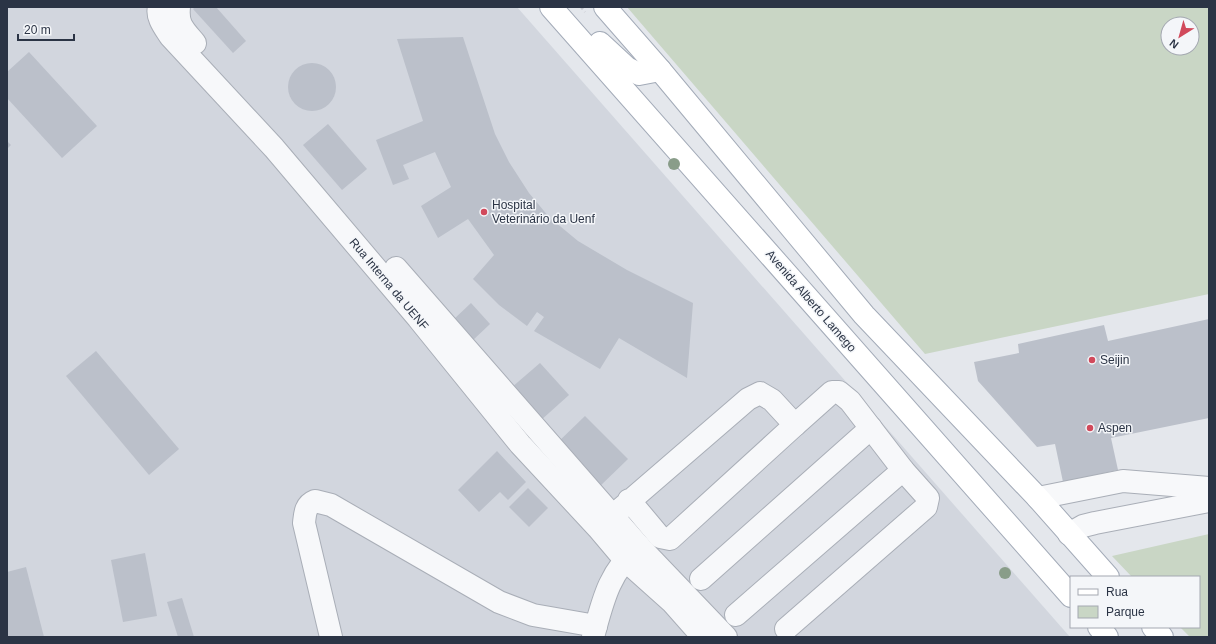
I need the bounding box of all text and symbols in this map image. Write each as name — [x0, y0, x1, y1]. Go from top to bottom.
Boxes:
scale bar — [18, 16, 74, 42]
north arrow — [1160, 16, 1200, 56]
text: 20 m — [24, 23, 51, 37]
text: N — [1167, 37, 1181, 51]
place label: Hospital Veterinário da Uenf — [492, 198, 595, 226]
marker: Hospital Veterinário da Uenf — [479, 207, 489, 217]
street label: Rua Interna da UENF — [347, 235, 431, 333]
street label: Avenida Alberto Lamego — [763, 247, 859, 355]
place label: Seijin — [1100, 353, 1129, 367]
marker: Seijin — [1087, 355, 1097, 365]
place label: Aspen — [1098, 421, 1132, 435]
marker: Aspen — [1085, 423, 1095, 433]
legend — [1070, 576, 1200, 628]
text: Rua — [1106, 585, 1128, 599]
text: Parque — [1106, 605, 1145, 619]

